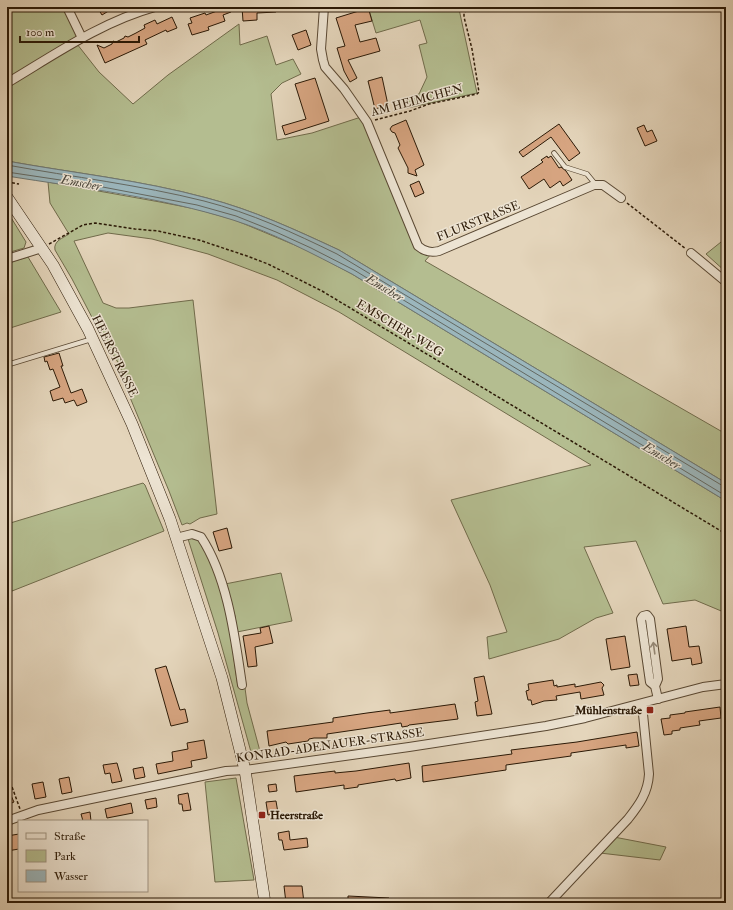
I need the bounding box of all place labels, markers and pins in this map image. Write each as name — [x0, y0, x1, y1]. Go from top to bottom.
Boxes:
place label: Mühlenstraße — [574, 703, 643, 718]
marker: Mühlenstraße — [645, 705, 655, 715]
place label: Heerstraße — [270, 808, 324, 823]
marker: Heerstraße — [257, 810, 267, 820]

